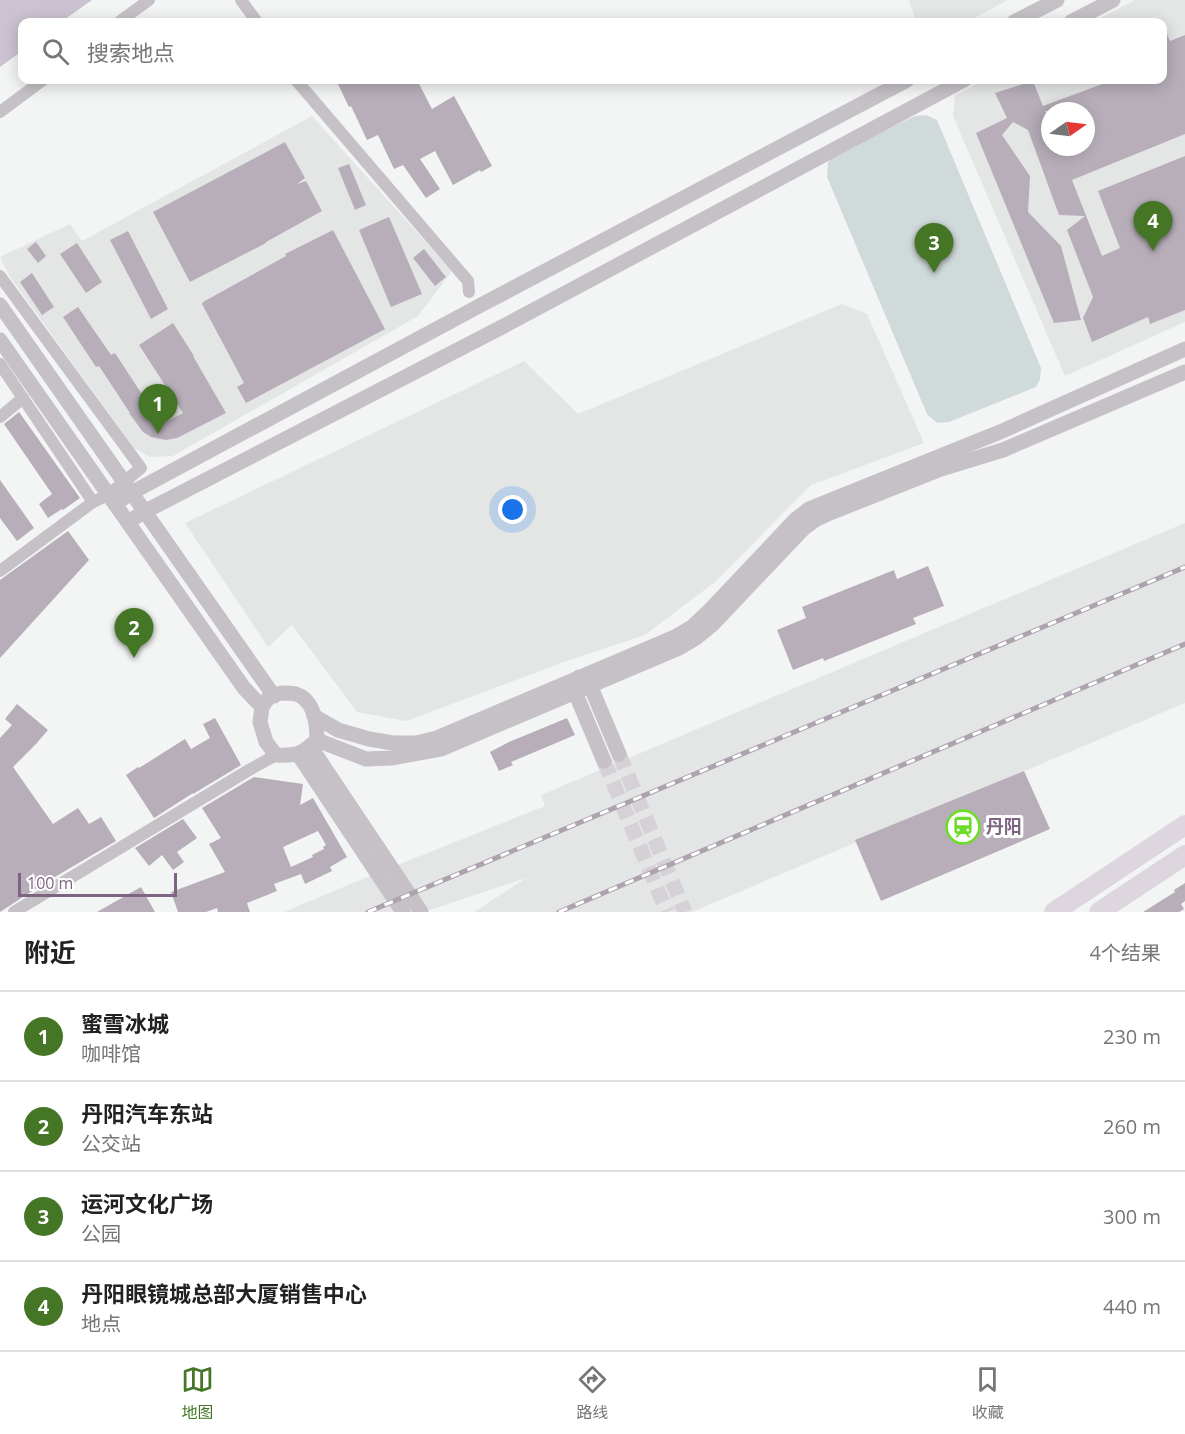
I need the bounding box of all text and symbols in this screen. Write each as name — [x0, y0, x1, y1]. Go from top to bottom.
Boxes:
search box — [18, 18, 1167, 84]
icon: search — [39, 35, 72, 68]
text: 搜索地点 — [87, 37, 175, 67]
north arrow — [1041, 102, 1095, 156]
pin: 4 — [1134, 202, 1172, 251]
pin: 3 — [914, 224, 954, 273]
pin: 1 — [138, 384, 178, 434]
your location — [498, 495, 527, 524]
pin: 2 — [114, 608, 154, 658]
station icon: 丹阳 — [945, 809, 981, 845]
place label: 丹阳 — [986, 814, 1022, 838]
scale bar — [18, 870, 177, 898]
text: 100 m — [27, 872, 73, 894]
text: 附近 — [24, 934, 76, 970]
text: 4个结果 — [1090, 939, 1161, 966]
text: 蜜雪冰城 — [81, 1008, 169, 1038]
text: 1 — [38, 1023, 49, 1050]
text: 230 m — [1103, 1023, 1161, 1050]
text: 咖啡馆 — [81, 1040, 141, 1067]
text: 丹阳汽车东站 — [81, 1098, 213, 1128]
text: 2 — [38, 1113, 49, 1140]
text: 260 m — [1103, 1113, 1161, 1140]
text: 公交站 — [81, 1130, 141, 1157]
text: 运河文化广场 — [81, 1188, 213, 1218]
text: 3 — [38, 1203, 49, 1230]
text: 300 m — [1103, 1203, 1161, 1230]
text: 公园 — [81, 1220, 121, 1247]
text: 丹阳眼镜城总部大厦销售中心 — [81, 1278, 367, 1308]
text: 4 — [38, 1293, 49, 1320]
text: 440 m — [1103, 1293, 1161, 1320]
text: 地点 — [81, 1310, 121, 1337]
tab: 地图 — [181, 1363, 214, 1423]
tab: 路线 — [576, 1363, 609, 1423]
tab: 收藏 — [971, 1363, 1004, 1423]

